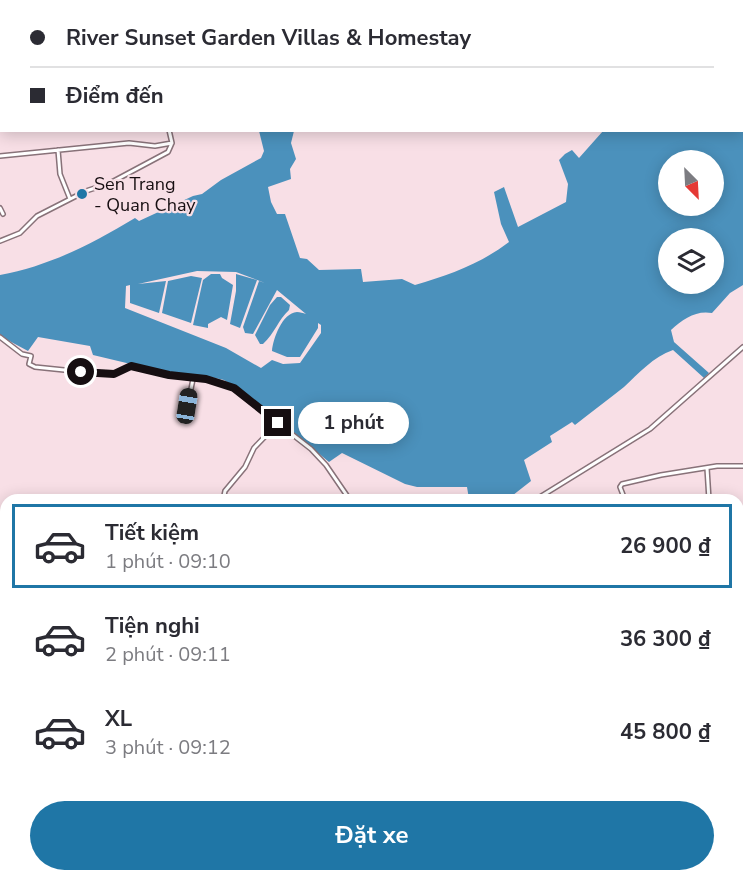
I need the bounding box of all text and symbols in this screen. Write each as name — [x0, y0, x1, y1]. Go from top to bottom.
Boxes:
text: River Sunset Garden Villas & Homestay — [66, 23, 471, 53]
text: Điểm đến — [66, 81, 164, 111]
north arrow — [658, 150, 724, 216]
map controls — [658, 150, 724, 294]
place label: Sen Trang - Quan Chay — [94, 172, 196, 217]
marker: Sen Trang - Quan Chay — [75, 187, 89, 201]
button: layers — [658, 228, 724, 294]
route start — [67, 358, 94, 385]
car — [175, 387, 199, 425]
callout: 1 phút — [299, 402, 410, 444]
route end — [264, 409, 291, 436]
text: 1 phút — [323, 409, 384, 436]
text: Tiết kiệm — [105, 518, 199, 548]
icon: car — [33, 519, 87, 573]
text: 26 900 ₫ — [620, 531, 711, 561]
text: 1 phút · 09:10 — [105, 548, 231, 575]
text: Tiện nghi — [105, 611, 200, 641]
icon: car — [33, 612, 87, 666]
text: 36 300 ₫ — [620, 624, 711, 654]
text: 2 phút · 09:11 — [105, 641, 231, 668]
text: XL — [105, 704, 132, 734]
icon: car — [33, 705, 87, 759]
text: 45 800 ₫ — [620, 717, 711, 747]
text: 3 phút · 09:12 — [105, 734, 231, 761]
button: Đặt xe — [30, 801, 714, 870]

